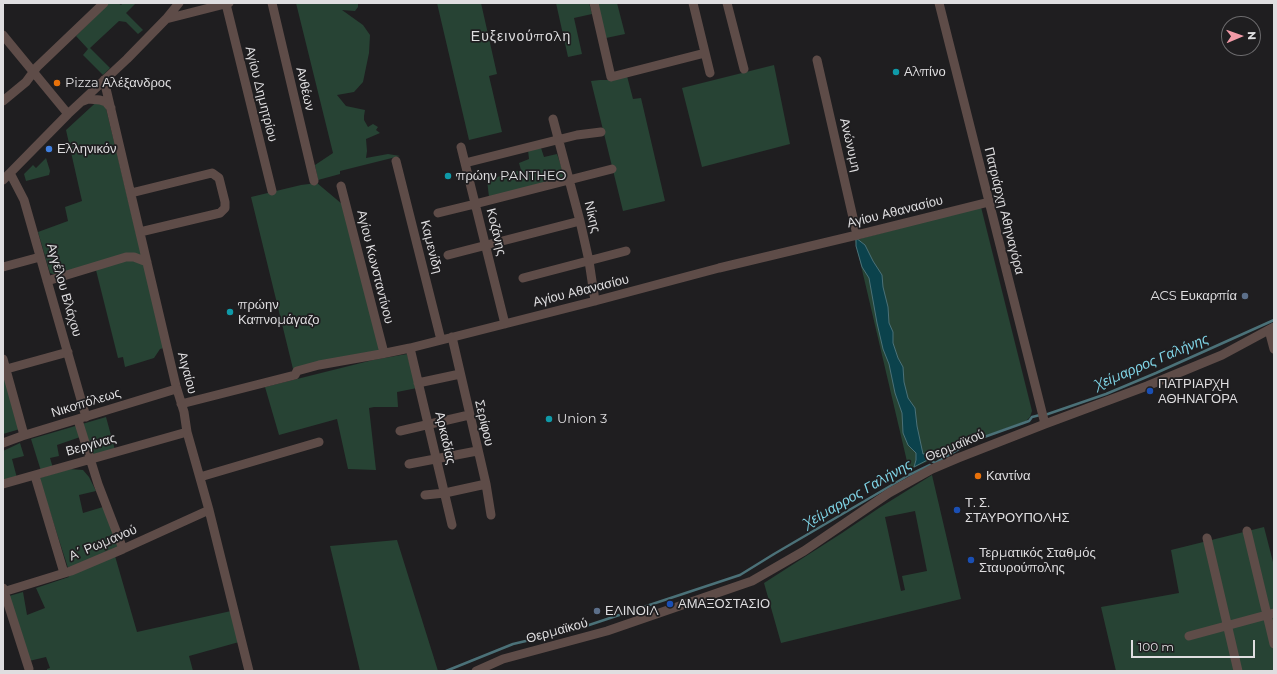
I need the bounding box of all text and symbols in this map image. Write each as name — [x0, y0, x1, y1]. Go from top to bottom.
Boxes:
north arrow — [1221, 16, 1261, 56]
district label: Ευξεινούπολη — [471, 29, 571, 45]
text: N — [1245, 31, 1259, 40]
street label: Αγίου Δημητρίου — [242, 45, 280, 143]
place label: Αλπίνο — [904, 64, 946, 80]
street label: Ανθέων — [292, 66, 318, 112]
marker: Αλπίνο — [891, 67, 901, 77]
place label: Pizza Αλέξανδρος — [65, 75, 171, 91]
marker: Pizza Αλέξανδρος — [52, 78, 62, 88]
street label: Ανώνυμη — [836, 117, 864, 173]
place label: Ελληνικόν — [57, 141, 116, 157]
marker: Ελληνικόν — [44, 144, 54, 154]
street label: Πατριάρχη Αθηναγόρα — [981, 146, 1027, 276]
place label: πρώην PANTHEO — [456, 168, 566, 184]
marker: πρώην PANTHEO — [443, 171, 453, 181]
street label: Αγίου Αθανασίου — [845, 193, 945, 231]
street label: Νίκης — [581, 199, 603, 235]
street label: Κοζάνης — [483, 207, 509, 257]
street label: Αγίου Κωνσταντίνου — [353, 209, 397, 325]
street label: Καμενίδη — [417, 219, 445, 275]
street label: Αγγέλου Βλάχου — [43, 241, 85, 339]
street label: Αγίου Αθανασίου — [531, 272, 631, 310]
place label: ACS Ευκαρπία — [1150, 288, 1237, 304]
marker: ACS Ευκαρπία — [1240, 291, 1250, 301]
place label: πρώην Καπνομάγαζο — [238, 297, 320, 328]
marker: πρώην Καπνομάγαζο — [225, 307, 235, 317]
water label: Χείμαρρος Γαλήνης — [1093, 330, 1211, 394]
street label: Αιγαίου — [174, 350, 200, 396]
place label: ΠΑΤΡΙΑΡΧΗ ΑΘΗΝΑΓΟΡΑ — [1158, 376, 1238, 407]
street label: Νικοπόλεως — [49, 385, 123, 421]
marker: ΠΑΤΡΙΑΡΧΗ ΑΘΗΝΑΓΟΡΑ — [1145, 386, 1155, 396]
street label: Σερίφου — [471, 398, 497, 448]
street label: Αρκαδίας — [431, 410, 459, 466]
place label: Union 3 — [557, 411, 607, 427]
marker: Union 3 — [544, 414, 554, 424]
street label: Θερμαϊκού — [923, 426, 987, 466]
street label: Βεργίνας — [64, 430, 118, 460]
water label: Χείμαρρος Γαλήνης — [801, 456, 915, 532]
place label: Καντίνα — [986, 468, 1031, 484]
marker: Καντίνα — [973, 471, 983, 481]
place label: Τ. Σ. ΣΤΑΥΡΟΥΠΟΛΗΣ — [965, 495, 1069, 526]
marker: Τ. Σ. ΣΤΑΥΡΟΥΠΟΛΗΣ — [952, 505, 962, 515]
street label: Α΄ Ρωμανού — [67, 522, 139, 564]
place label: Τερματικός Σταθμός Σταυρούπολης — [979, 545, 1096, 576]
marker: Τερματικός Σταθμός Σταυρούπολης — [966, 555, 976, 565]
place label: ΑΜΑΞΟΣΤΑΣΙΟ — [678, 596, 770, 612]
marker: ΑΜΑΞΟΣΤΑΣΙΟ — [665, 599, 675, 609]
place label: ΕΛΙΝΟΙΛ — [605, 603, 659, 619]
marker: ΕΛΙΝΟΙΛ — [592, 606, 602, 616]
street label: Θερμαϊκού — [524, 615, 590, 647]
scale bar — [1133, 632, 1257, 658]
text: 100 m — [1138, 639, 1174, 654]

